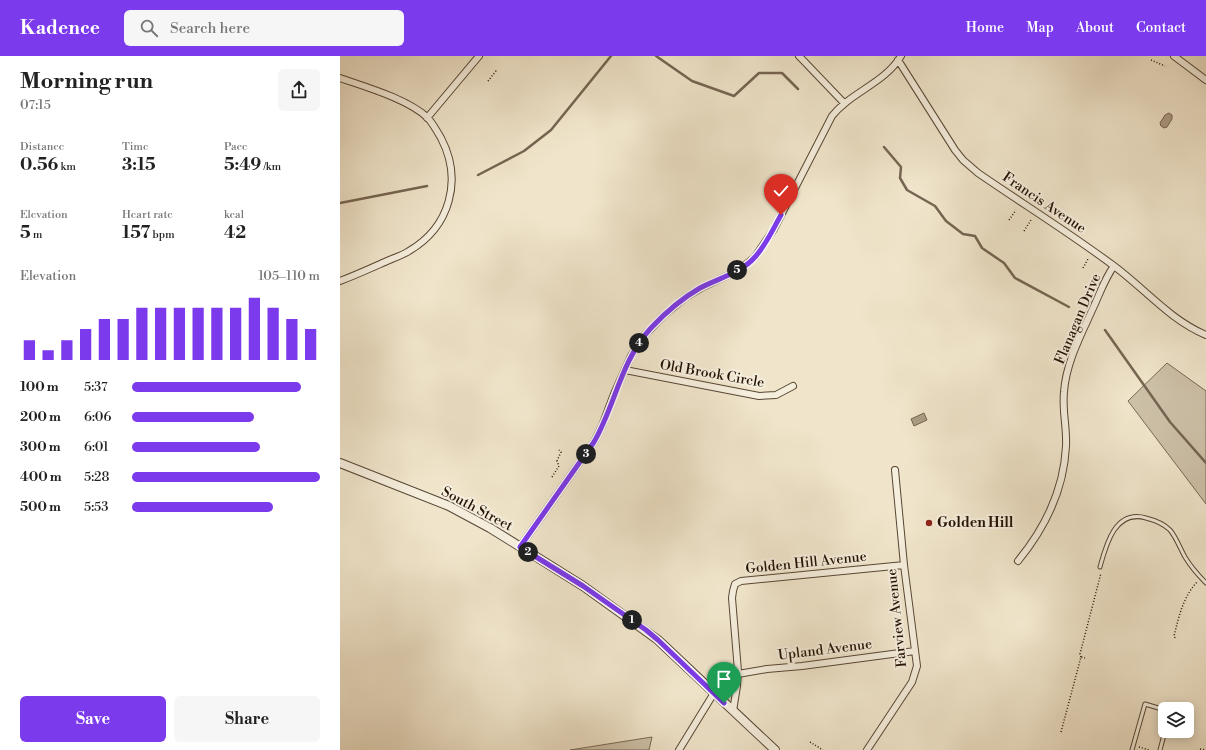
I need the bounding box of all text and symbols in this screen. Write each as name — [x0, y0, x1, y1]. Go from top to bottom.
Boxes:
search box — [124, 10, 404, 46]
text: Kadence — [20, 16, 100, 40]
icon: search — [138, 17, 160, 39]
text: Search here — [170, 19, 250, 38]
text: Home — [966, 19, 1004, 37]
text: Map — [1026, 19, 1054, 37]
text: About — [1076, 19, 1114, 37]
text: Contact — [1136, 19, 1186, 37]
text: Morning run — [20, 68, 153, 95]
button: share — [278, 69, 320, 111]
text: 07:15 — [20, 97, 51, 113]
text: Distance — [20, 140, 64, 154]
text: Time — [122, 140, 149, 154]
text: Pace — [224, 140, 248, 154]
text: 0.56 — [20, 154, 58, 176]
text: 3:15 — [122, 154, 156, 176]
text: 5:49 — [224, 154, 261, 176]
text: km — [58, 160, 76, 174]
text: /km — [261, 160, 281, 174]
street label: Francis Avenue — [999, 168, 1089, 238]
pin — [764, 174, 798, 215]
icon: check — [770, 180, 792, 202]
text: Elevation — [20, 208, 68, 222]
text: Heart rate — [122, 208, 173, 222]
text: kcal — [224, 208, 244, 222]
text: 5 — [20, 222, 31, 244]
text: 157 — [122, 222, 150, 244]
text: 42 — [224, 222, 246, 244]
text: m — [31, 228, 42, 242]
text: bpm — [150, 228, 175, 242]
pin: 5 — [727, 260, 747, 280]
text: 5 — [734, 263, 740, 277]
text: Elevation — [20, 268, 76, 284]
text: 105–110 m — [258, 268, 320, 284]
street label: Flanagan Drive — [1051, 271, 1105, 367]
pin: 4 — [629, 333, 649, 353]
text: 4 — [635, 336, 643, 350]
street label: Old Brook Circle — [658, 356, 766, 392]
text: 100 m — [20, 379, 59, 395]
text: 5:37 — [84, 379, 108, 395]
text: 200 m — [20, 409, 61, 425]
text: 6:06 — [84, 409, 111, 425]
text: 300 m — [20, 439, 61, 455]
text: 6:01 — [84, 439, 109, 455]
pin: 3 — [576, 444, 596, 464]
text: 3 — [583, 447, 589, 461]
text: 400 m — [20, 469, 62, 485]
text: 5:28 — [84, 469, 109, 485]
street label: South Street — [438, 483, 516, 535]
text: 500 m — [20, 499, 61, 515]
text: 5:53 — [84, 499, 108, 515]
place label: Golden Hill — [937, 514, 1014, 532]
marker: Golden Hill — [924, 518, 934, 528]
pin: 2 — [518, 542, 538, 562]
text: 2 — [525, 545, 531, 559]
street label: Golden Hill Avenue — [745, 548, 867, 578]
street label: Farview Avenue — [883, 568, 911, 668]
pin: 1 — [622, 610, 642, 630]
text: 1 — [629, 613, 635, 627]
street label: Upland Avenue — [777, 635, 873, 665]
pin — [707, 662, 741, 703]
icon: arrive — [713, 668, 735, 690]
button: Save — [20, 696, 166, 742]
button: Share — [174, 696, 320, 742]
map controls — [1158, 702, 1194, 738]
button: layers — [1158, 702, 1194, 738]

